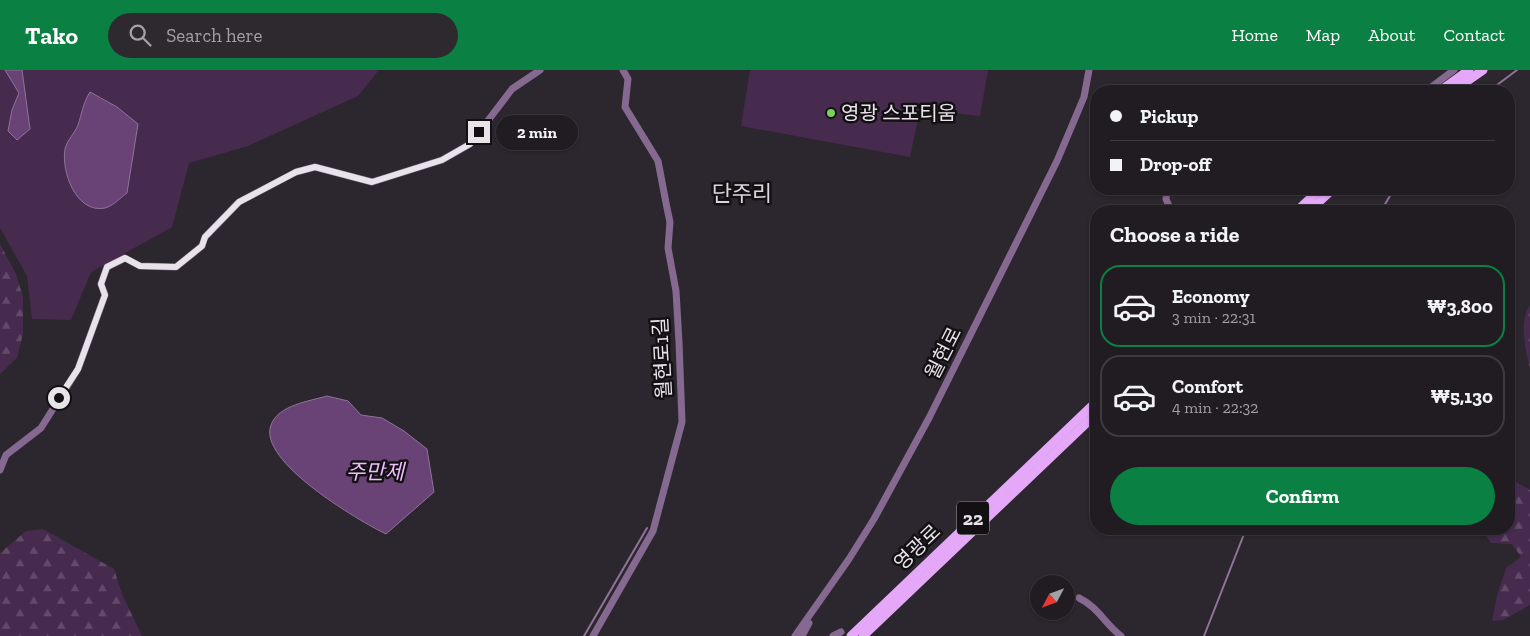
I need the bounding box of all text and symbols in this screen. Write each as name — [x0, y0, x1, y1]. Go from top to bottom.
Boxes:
search box — [108, 13, 458, 58]
text: Tako — [25, 21, 78, 50]
icon: search — [126, 21, 154, 49]
text: Search here — [166, 24, 262, 47]
text: Home — [1231, 24, 1278, 46]
text: Map — [1306, 24, 1340, 46]
text: About — [1368, 24, 1415, 46]
text: Contact — [1443, 24, 1505, 46]
place label: 영광 스포티움 — [841, 101, 956, 125]
text: Pickup — [1140, 105, 1198, 128]
marker: 영광 스포티움 — [825, 107, 837, 119]
callout: 2 min — [496, 114, 579, 150]
route end — [468, 121, 490, 143]
text: 2 min — [517, 123, 557, 142]
text: Drop-off — [1140, 153, 1211, 176]
district label: 단주리 — [712, 180, 772, 207]
text: Choose a ride — [1110, 221, 1240, 248]
icon: car — [1112, 284, 1157, 329]
text: Economy — [1172, 285, 1250, 308]
text: ₩3,800 — [1427, 295, 1493, 318]
text: 3 min · 22:31 — [1172, 308, 1256, 327]
street label: 월현로1길 — [648, 317, 676, 399]
street label: 월현로 — [920, 323, 966, 383]
icon: car — [1112, 374, 1157, 419]
text: Comfort — [1172, 375, 1243, 398]
text: ₩5,130 — [1431, 385, 1493, 408]
route start — [48, 387, 70, 409]
text: 4 min · 22:32 — [1172, 398, 1259, 417]
water label: 주만제 — [346, 459, 407, 484]
button: Confirm — [1110, 467, 1495, 525]
road number: 22 — [957, 502, 989, 534]
street label: 영광로 — [889, 519, 945, 575]
north arrow — [1030, 575, 1075, 620]
map controls — [1030, 575, 1075, 620]

